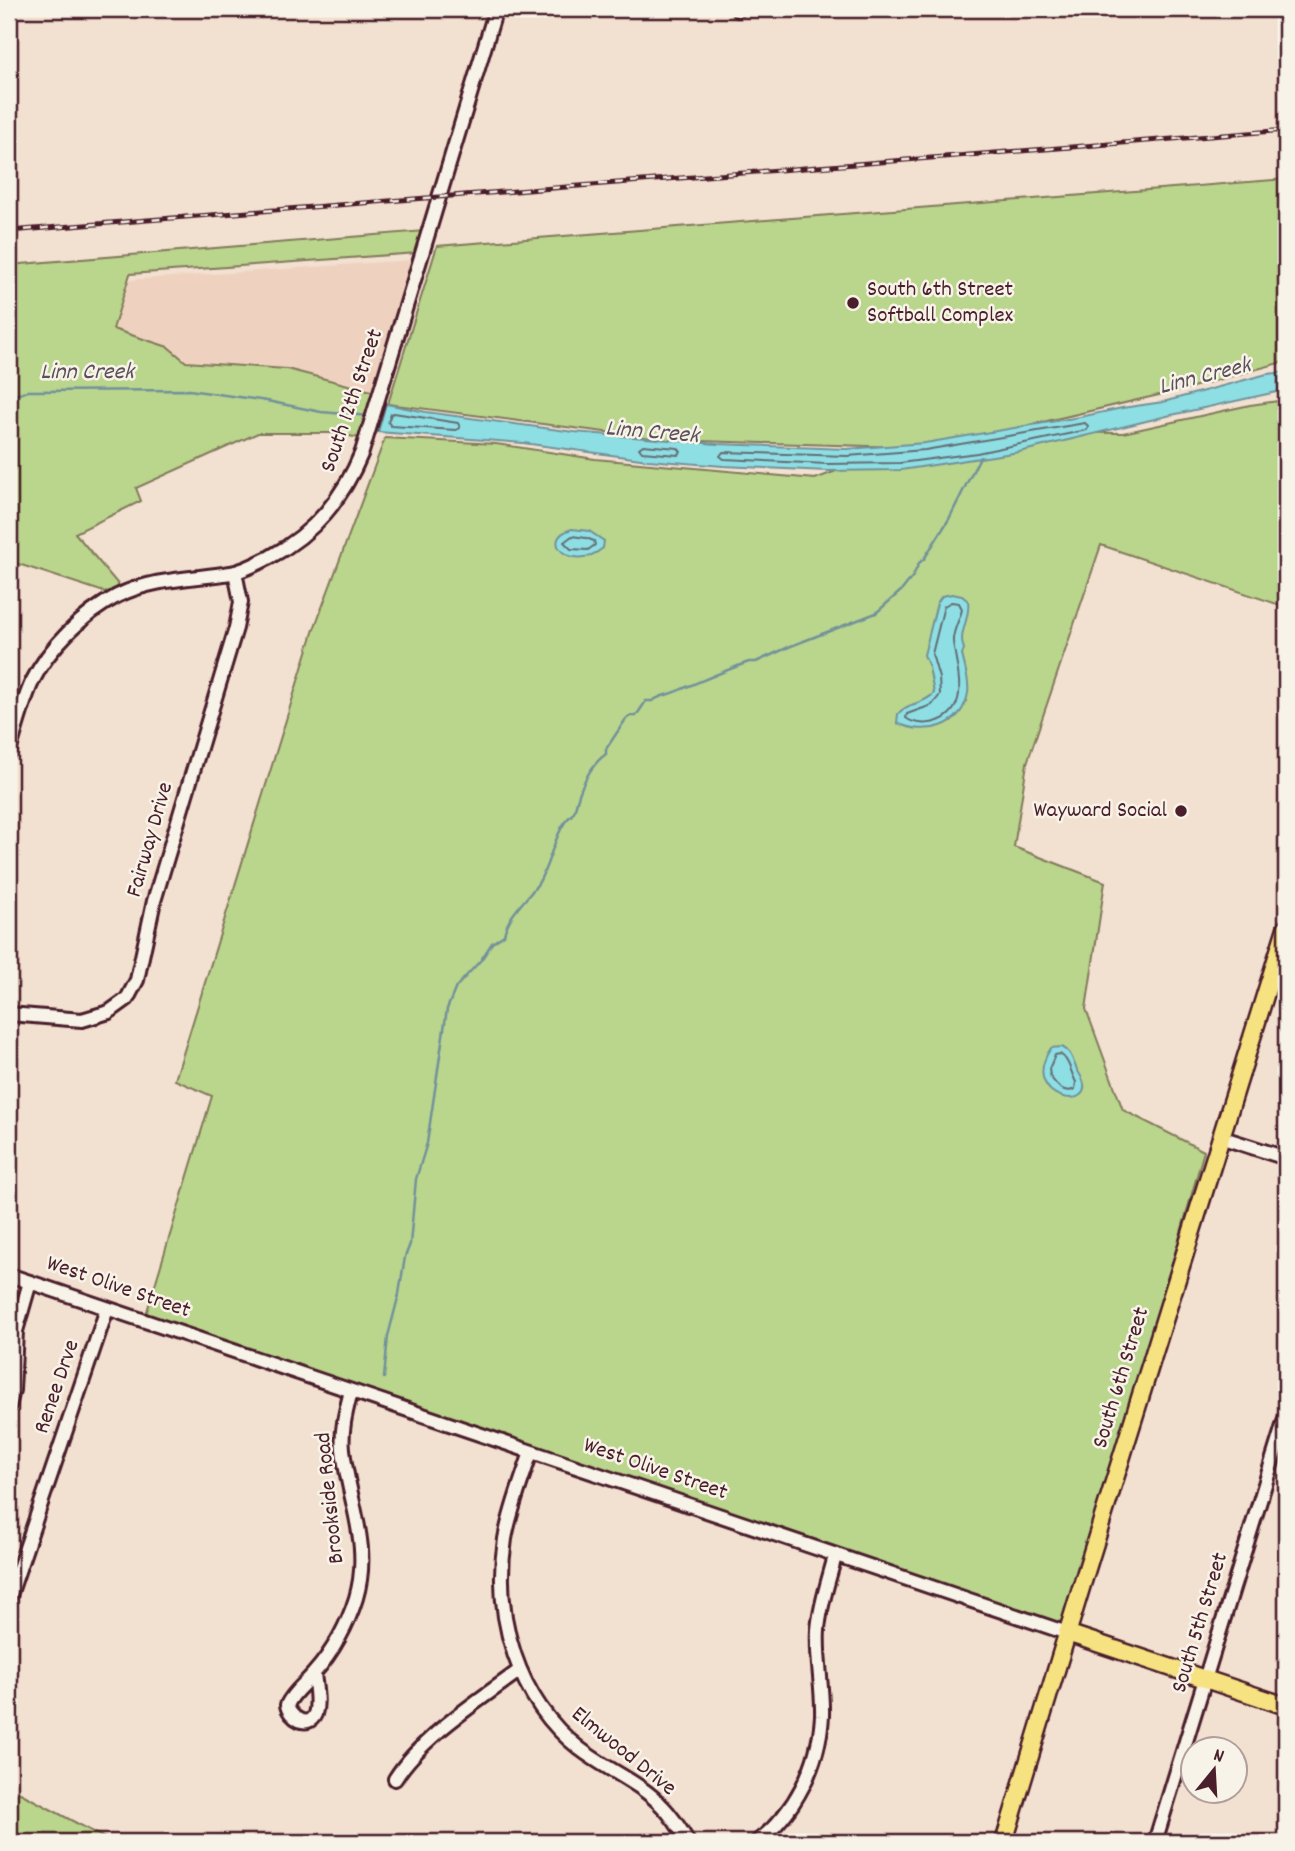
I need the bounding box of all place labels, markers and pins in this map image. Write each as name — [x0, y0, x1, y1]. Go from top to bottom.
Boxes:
place label: South 6th Street Softball Complex — [867, 274, 1014, 333]
marker: South 6th Street Softball Complex — [845, 295, 861, 311]
place label: Wayward Social — [1033, 795, 1168, 828]
marker: Wayward Social — [1173, 803, 1189, 819]

